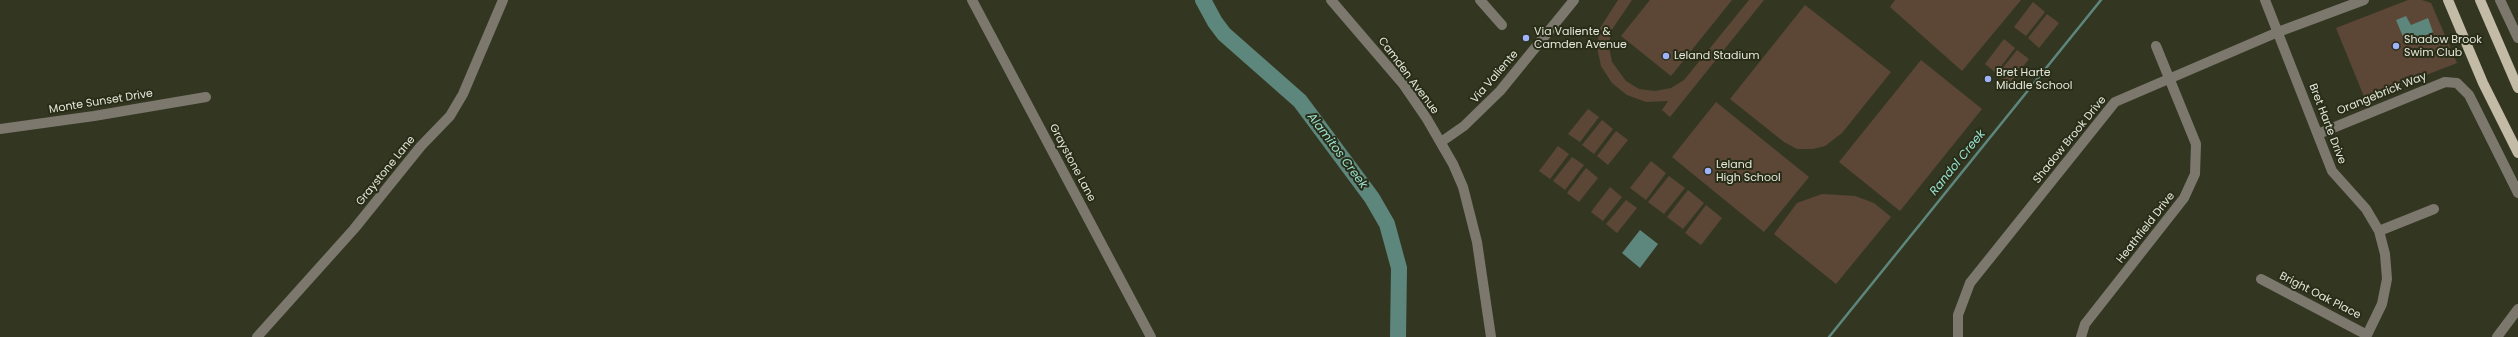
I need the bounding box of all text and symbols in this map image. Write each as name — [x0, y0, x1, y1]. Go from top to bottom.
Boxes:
place label: Via Valiente & Camden Avenue — [1534, 25, 1627, 51]
marker: Via Valiente & Camden Avenue — [1521, 33, 1531, 43]
place label: Shadow Brook Swim Club — [2404, 33, 2482, 59]
street label: Camden Avenue — [1375, 35, 1441, 117]
marker: Shadow Brook Swim Club — [2391, 41, 2401, 51]
street label: Via Valiente — [1469, 48, 1521, 106]
place label: Leland Stadium — [1674, 49, 1760, 63]
marker: Leland Stadium — [1661, 51, 1671, 61]
place label: Bret Harte Middle School — [1996, 66, 2072, 92]
street label: Orangebrick Way — [2335, 70, 2429, 118]
marker: Bret Harte Middle School — [1983, 74, 1993, 84]
street label: Bret Harte Drive — [2306, 82, 2348, 166]
street label: Monte Sunset Drive — [48, 87, 154, 117]
street label: Shadow Brook Drive — [2031, 94, 2109, 186]
water label: Alamitos Creek — [1304, 110, 1370, 192]
street label: Graystone Lane — [1046, 122, 1098, 204]
water label: Randol Creek — [1927, 127, 1989, 199]
street label: Graystone Lane — [354, 133, 418, 209]
place label: Leland High School — [1716, 158, 1781, 184]
marker: Leland High School — [1703, 166, 1713, 176]
street label: Heathfield Drive — [2114, 190, 2178, 266]
street label: Bright Oak Place — [2277, 270, 2363, 322]

